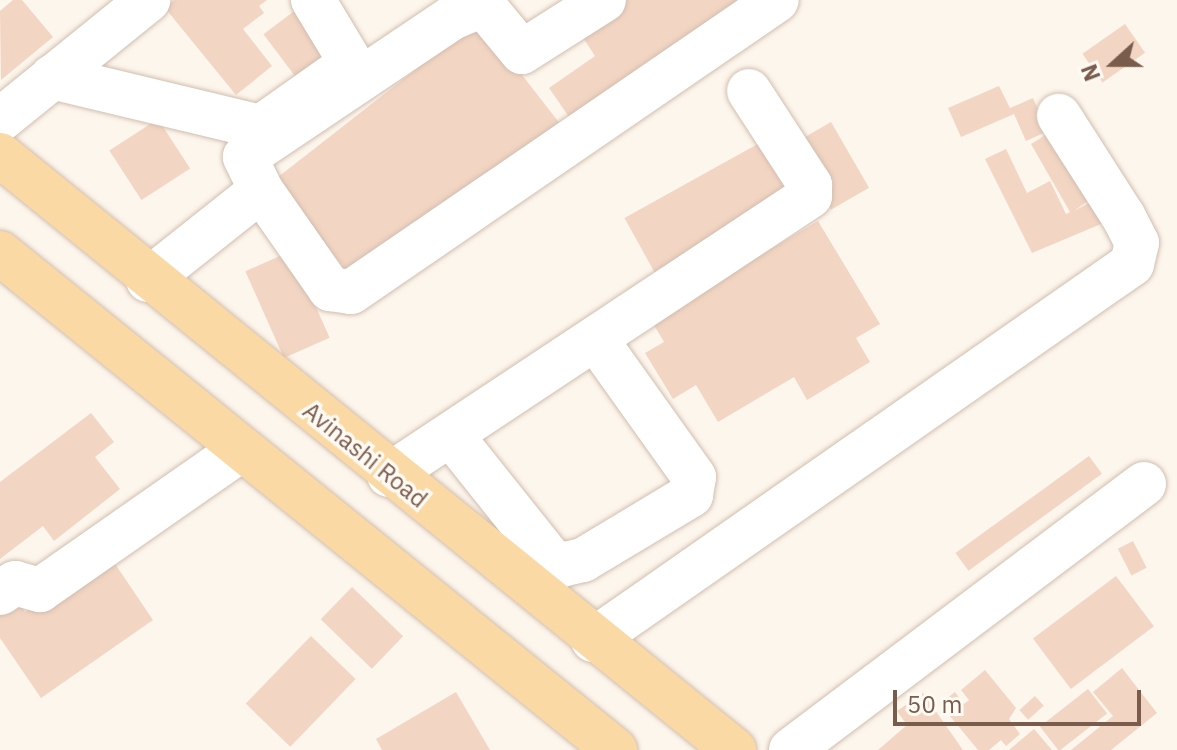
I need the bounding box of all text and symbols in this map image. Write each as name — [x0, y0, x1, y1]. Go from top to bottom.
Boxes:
north arrow — [1073, 24, 1153, 104]
text: N — [1074, 60, 1107, 85]
street label: Avinashi Road — [297, 396, 433, 514]
scale bar — [897, 674, 1145, 724]
text: 50 m — [907, 688, 962, 720]

